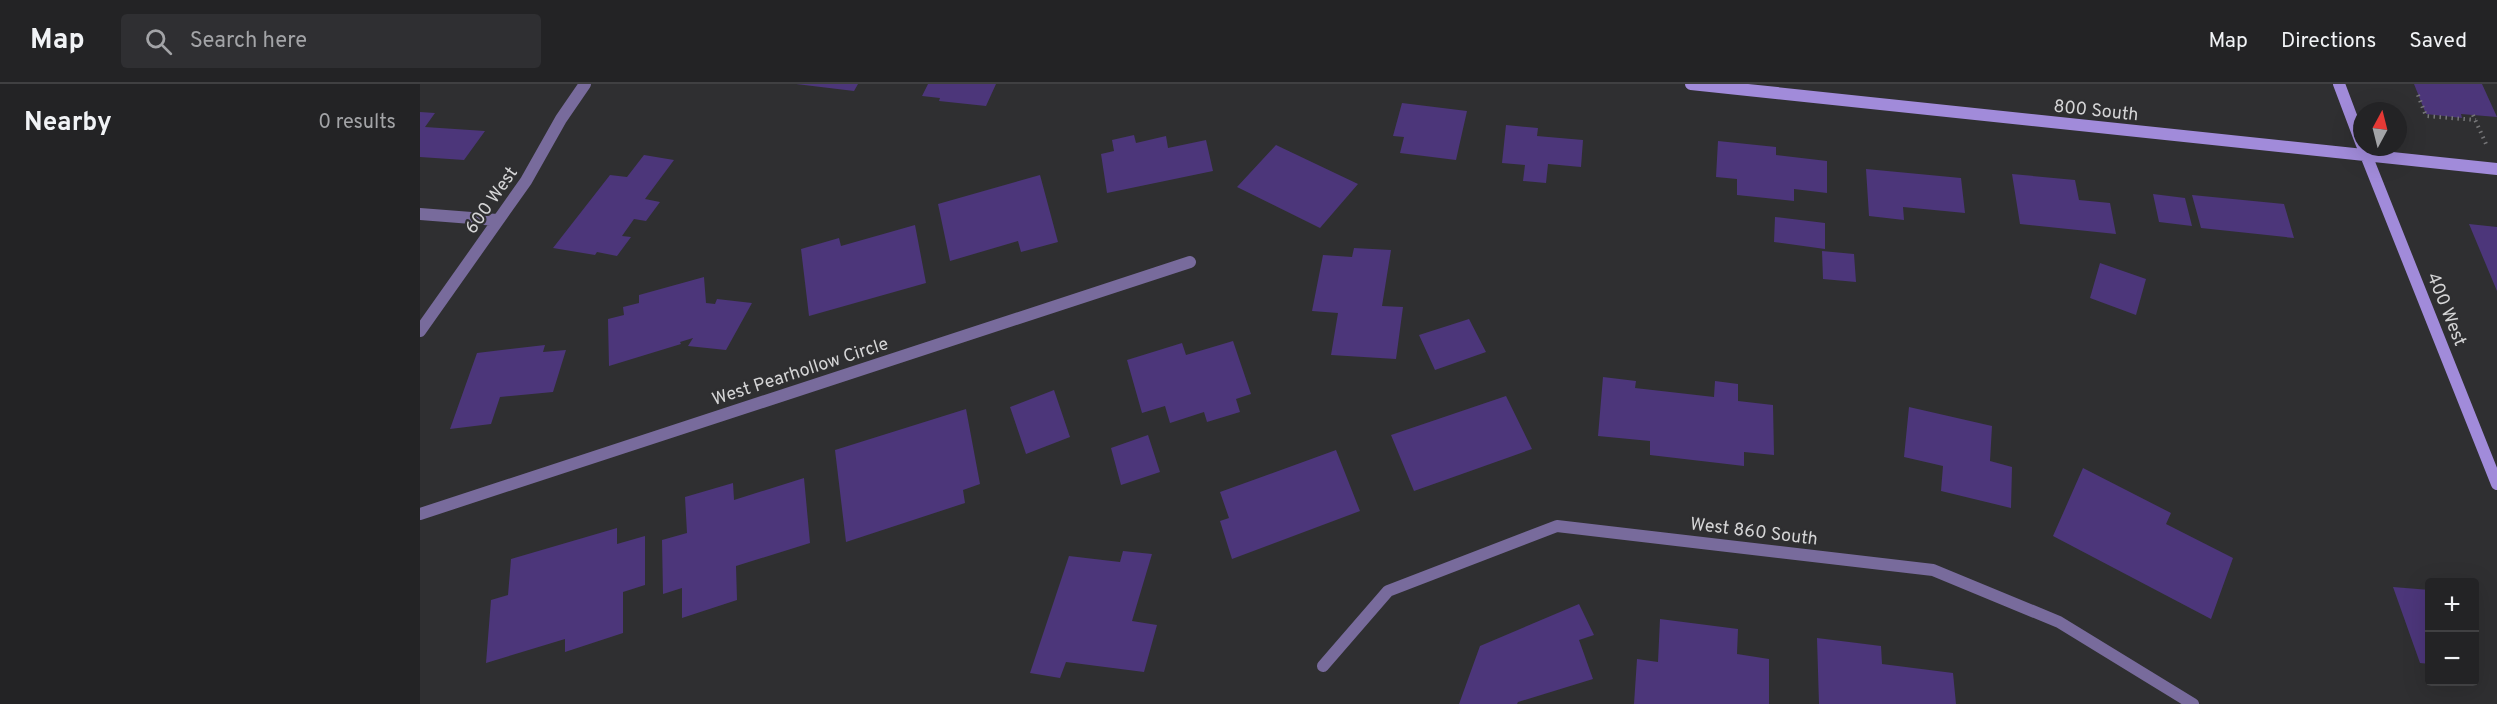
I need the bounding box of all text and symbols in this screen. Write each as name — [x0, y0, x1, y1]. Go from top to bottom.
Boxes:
search box — [121, 14, 541, 68]
text: Map — [30, 23, 85, 59]
icon: search — [142, 25, 175, 58]
text: Search here — [190, 28, 307, 55]
text: Map — [2208, 28, 2248, 55]
text: Directions — [2281, 28, 2376, 55]
text: Saved — [2409, 28, 2467, 55]
street label: 800 South — [2052, 96, 2139, 127]
north arrow — [2353, 102, 2407, 156]
text: Nearby — [24, 107, 112, 140]
text: 0 results — [318, 110, 396, 136]
street label: 600 West — [461, 163, 524, 239]
street label: 400 West — [2420, 269, 2471, 350]
street label: West Pearhollow Circle — [709, 333, 892, 412]
street label: West 860 South — [1689, 513, 1819, 552]
map controls — [2425, 578, 2479, 686]
button: + — [2425, 578, 2479, 632]
button: − — [2425, 632, 2479, 686]

